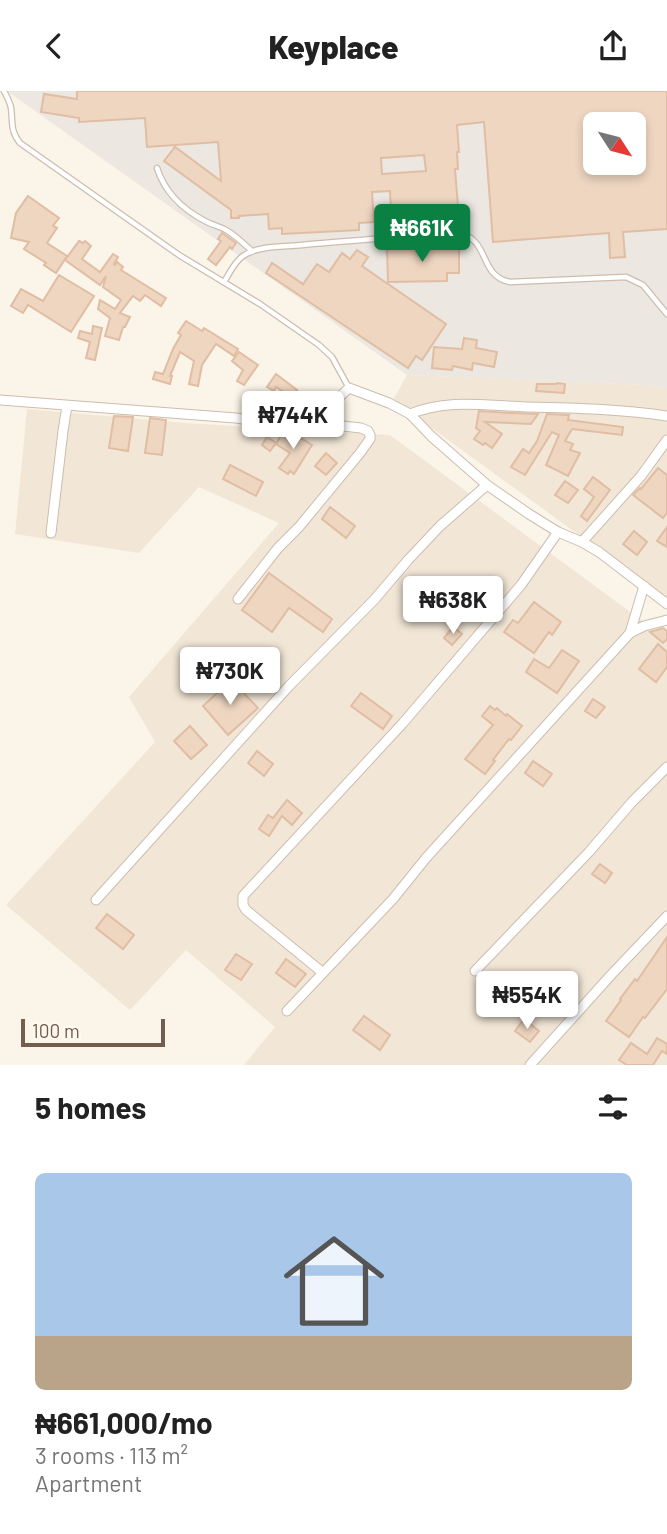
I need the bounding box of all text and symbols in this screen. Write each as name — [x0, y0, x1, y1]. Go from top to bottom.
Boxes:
icon: back — [35, 27, 73, 65]
text: Keyplace — [268, 27, 399, 65]
icon: share — [594, 27, 632, 65]
north arrow — [583, 112, 646, 175]
map controls — [583, 112, 646, 175]
pin: ₦661K — [373, 205, 471, 264]
text: ₦661K — [390, 213, 454, 241]
pin: ₦744K — [244, 391, 342, 451]
text: ₦744K — [258, 400, 328, 428]
pin: ₦638K — [404, 577, 502, 636]
text: ₦638K — [419, 585, 487, 613]
pin: ₦730K — [181, 647, 279, 707]
text: ₦730K — [196, 656, 264, 684]
pin: ₦554K — [478, 971, 576, 1031]
text: ₦554K — [492, 980, 562, 1008]
scale bar — [21, 1016, 164, 1048]
text: 100 m — [32, 1019, 80, 1042]
icon: filters — [594, 1088, 632, 1126]
text: 5 homes — [35, 1089, 146, 1125]
icon: home — [271, 1218, 397, 1344]
text: ₦661,000/mo — [35, 1404, 213, 1440]
text: 3 rooms · 113 m² — [35, 1441, 188, 1469]
text: Apartment — [35, 1469, 142, 1497]

